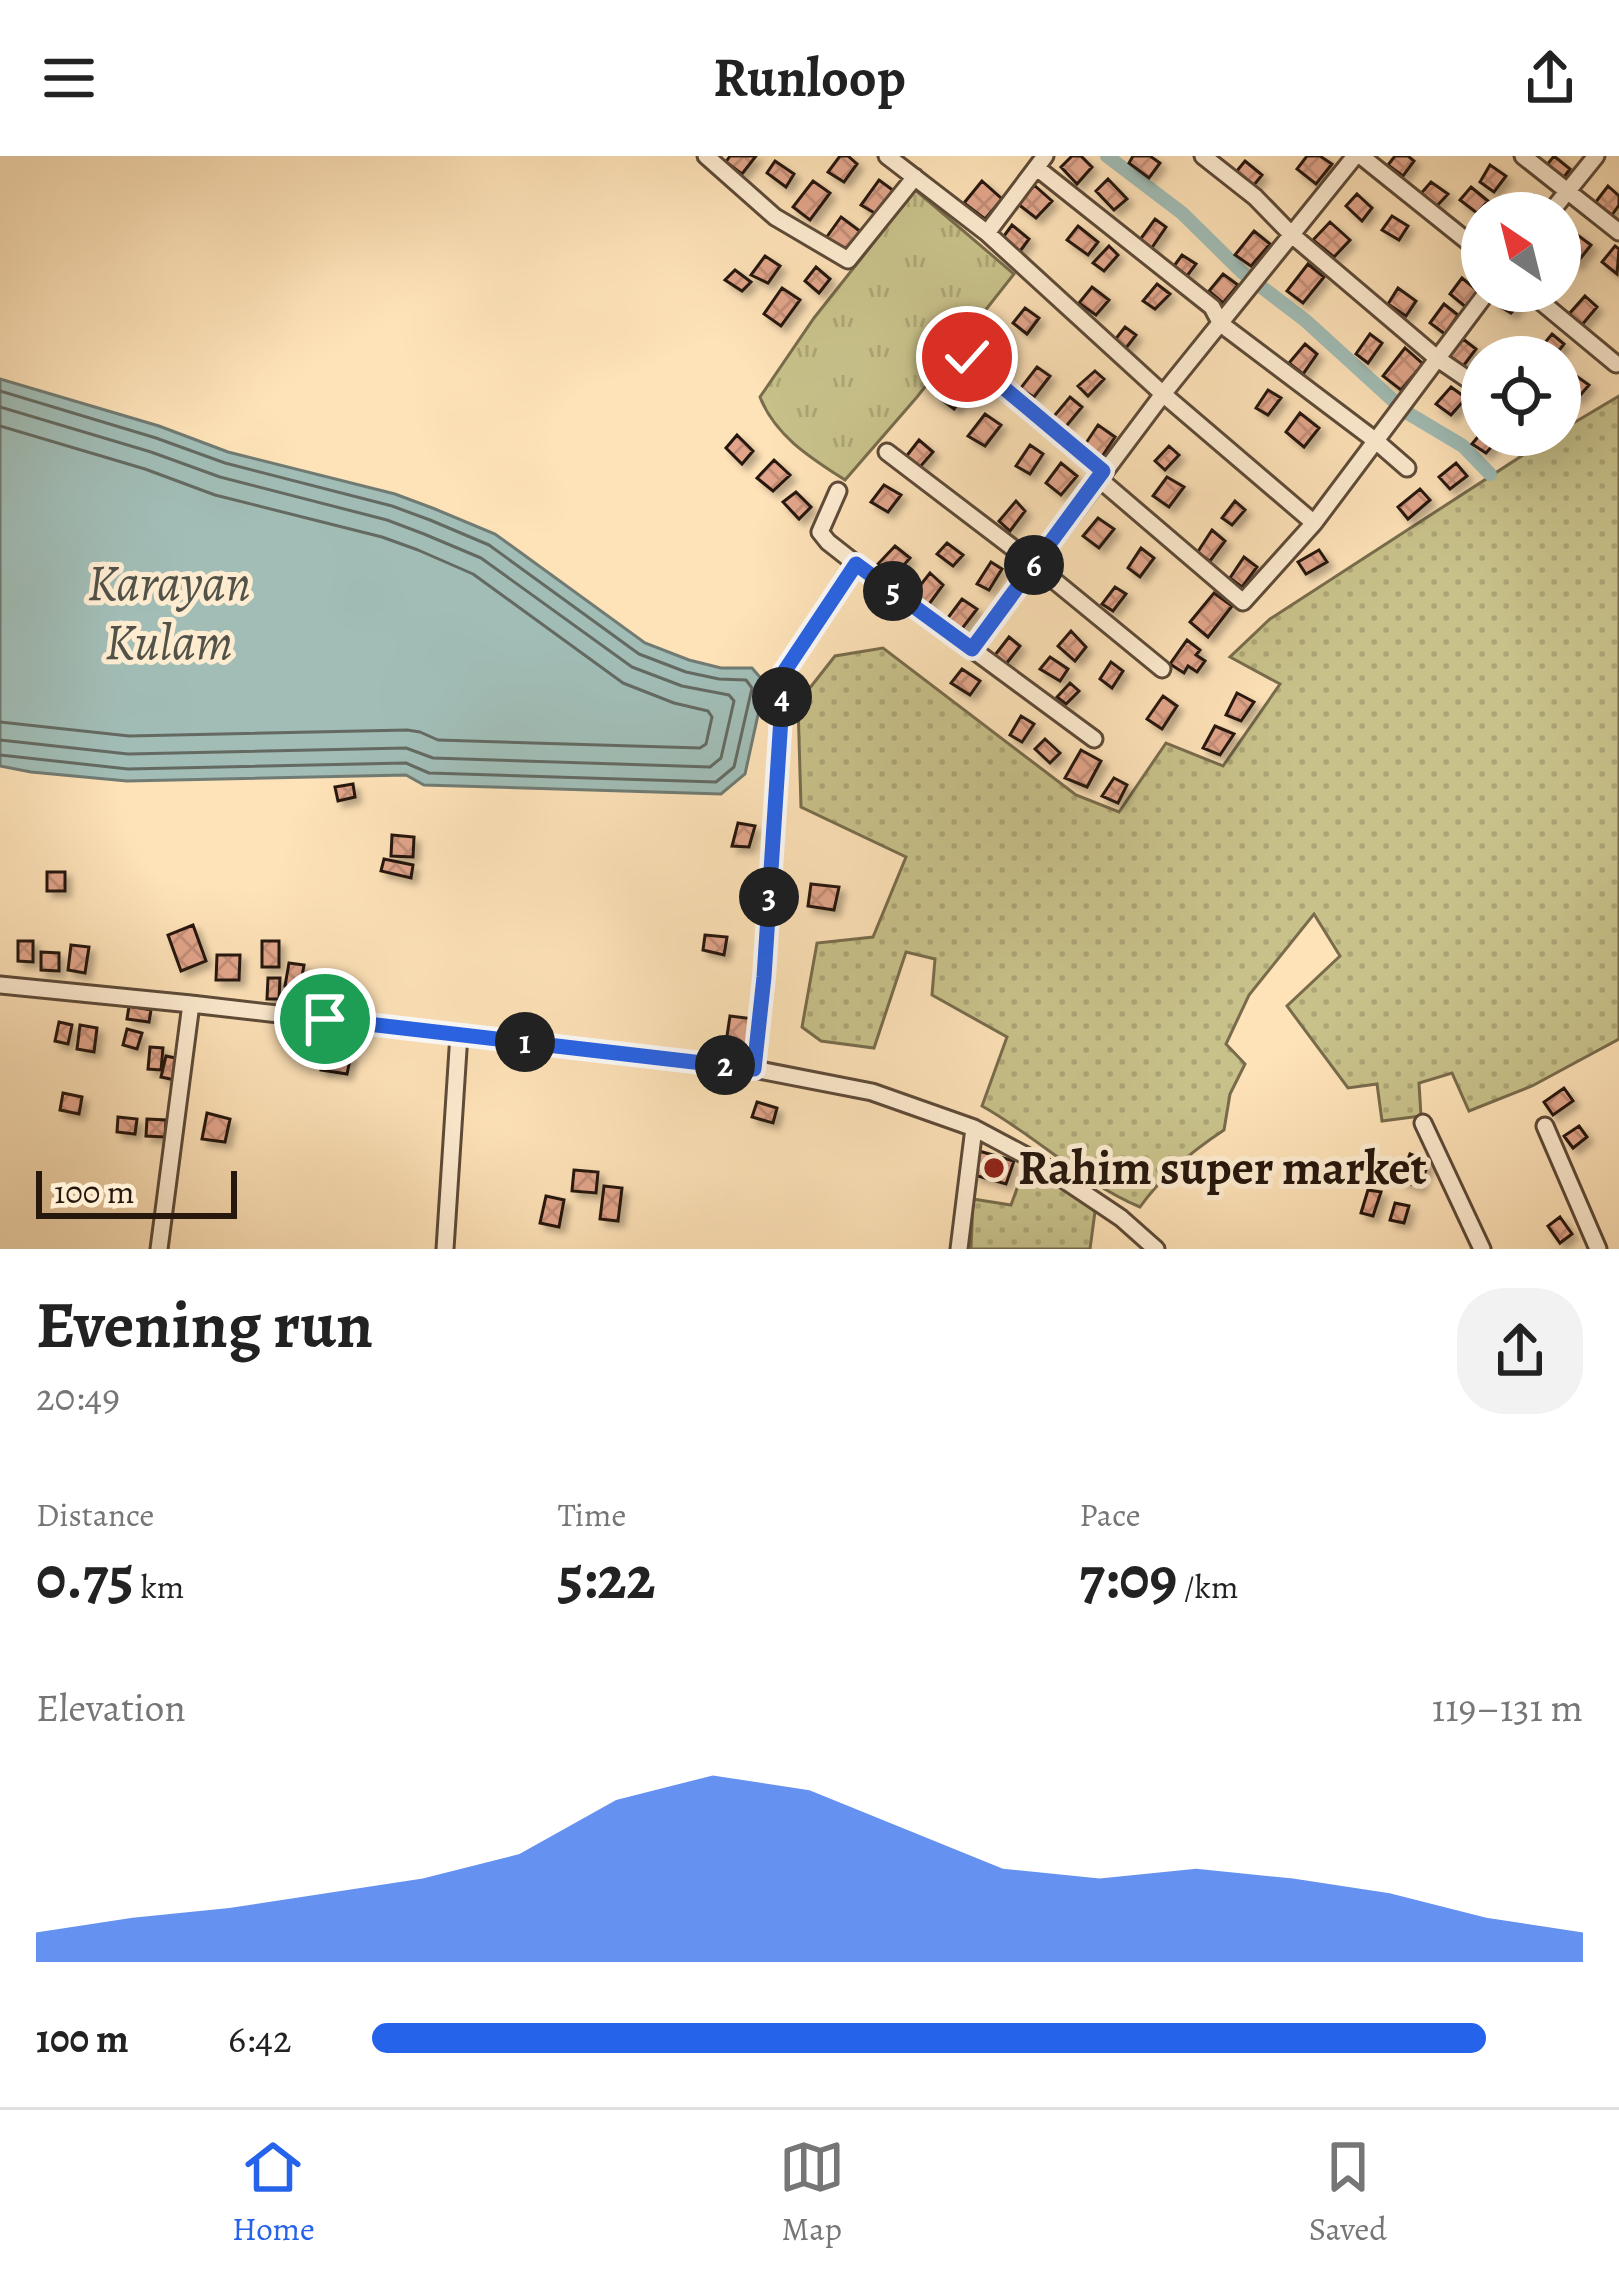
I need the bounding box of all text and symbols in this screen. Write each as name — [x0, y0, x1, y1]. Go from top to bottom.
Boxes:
text: Runloop — [713, 41, 906, 115]
icon: menu — [36, 45, 102, 111]
icon: share — [1517, 45, 1583, 111]
north arrow — [1461, 192, 1581, 312]
map controls — [1461, 192, 1581, 456]
pin — [916, 306, 1018, 408]
icon: check — [934, 324, 1000, 390]
button: locate — [1461, 336, 1581, 456]
pin: 6 — [1004, 535, 1064, 595]
text: 6 — [1026, 542, 1042, 587]
water label: Karayan Kulam — [87, 548, 251, 677]
pin: 5 — [863, 561, 923, 621]
text: 5 — [886, 568, 900, 613]
pin: 4 — [752, 667, 812, 727]
text: 4 — [774, 674, 790, 719]
pin: 3 — [739, 867, 799, 927]
text: 3 — [762, 874, 776, 919]
pin — [274, 968, 376, 1070]
icon: arrive — [292, 986, 358, 1052]
pin: 1 — [495, 1012, 555, 1072]
text: 1 — [519, 1019, 531, 1064]
pin: 2 — [695, 1035, 755, 1095]
text: 2 — [717, 1042, 733, 1087]
place label: Rahim super market — [1018, 1135, 1427, 1201]
marker: Rahim super market — [981, 1155, 1007, 1181]
scale bar — [36, 1165, 237, 1218]
text: 100 m — [54, 1169, 134, 1214]
text: Evening run — [36, 1280, 373, 1370]
button: share — [1457, 1288, 1583, 1414]
text: 20:49 — [36, 1370, 120, 1423]
text: Distance — [36, 1492, 154, 1537]
text: Time — [558, 1492, 626, 1537]
text: Pace — [1079, 1492, 1141, 1537]
text: 0.75 — [36, 1537, 134, 1619]
text: 5:22 — [558, 1537, 656, 1619]
text: 7:09 — [1079, 1537, 1177, 1619]
text: km — [134, 1564, 184, 1609]
text: /km — [1177, 1564, 1238, 1609]
text: Elevation — [36, 1681, 186, 1734]
text: 119–131 m — [1432, 1681, 1583, 1734]
text: 100 m — [36, 2012, 129, 2065]
text: 6:42 — [228, 2012, 292, 2065]
tab: Home — [232, 2134, 315, 2251]
tab: Map — [779, 2134, 845, 2251]
tab: Saved — [1309, 2134, 1387, 2251]

